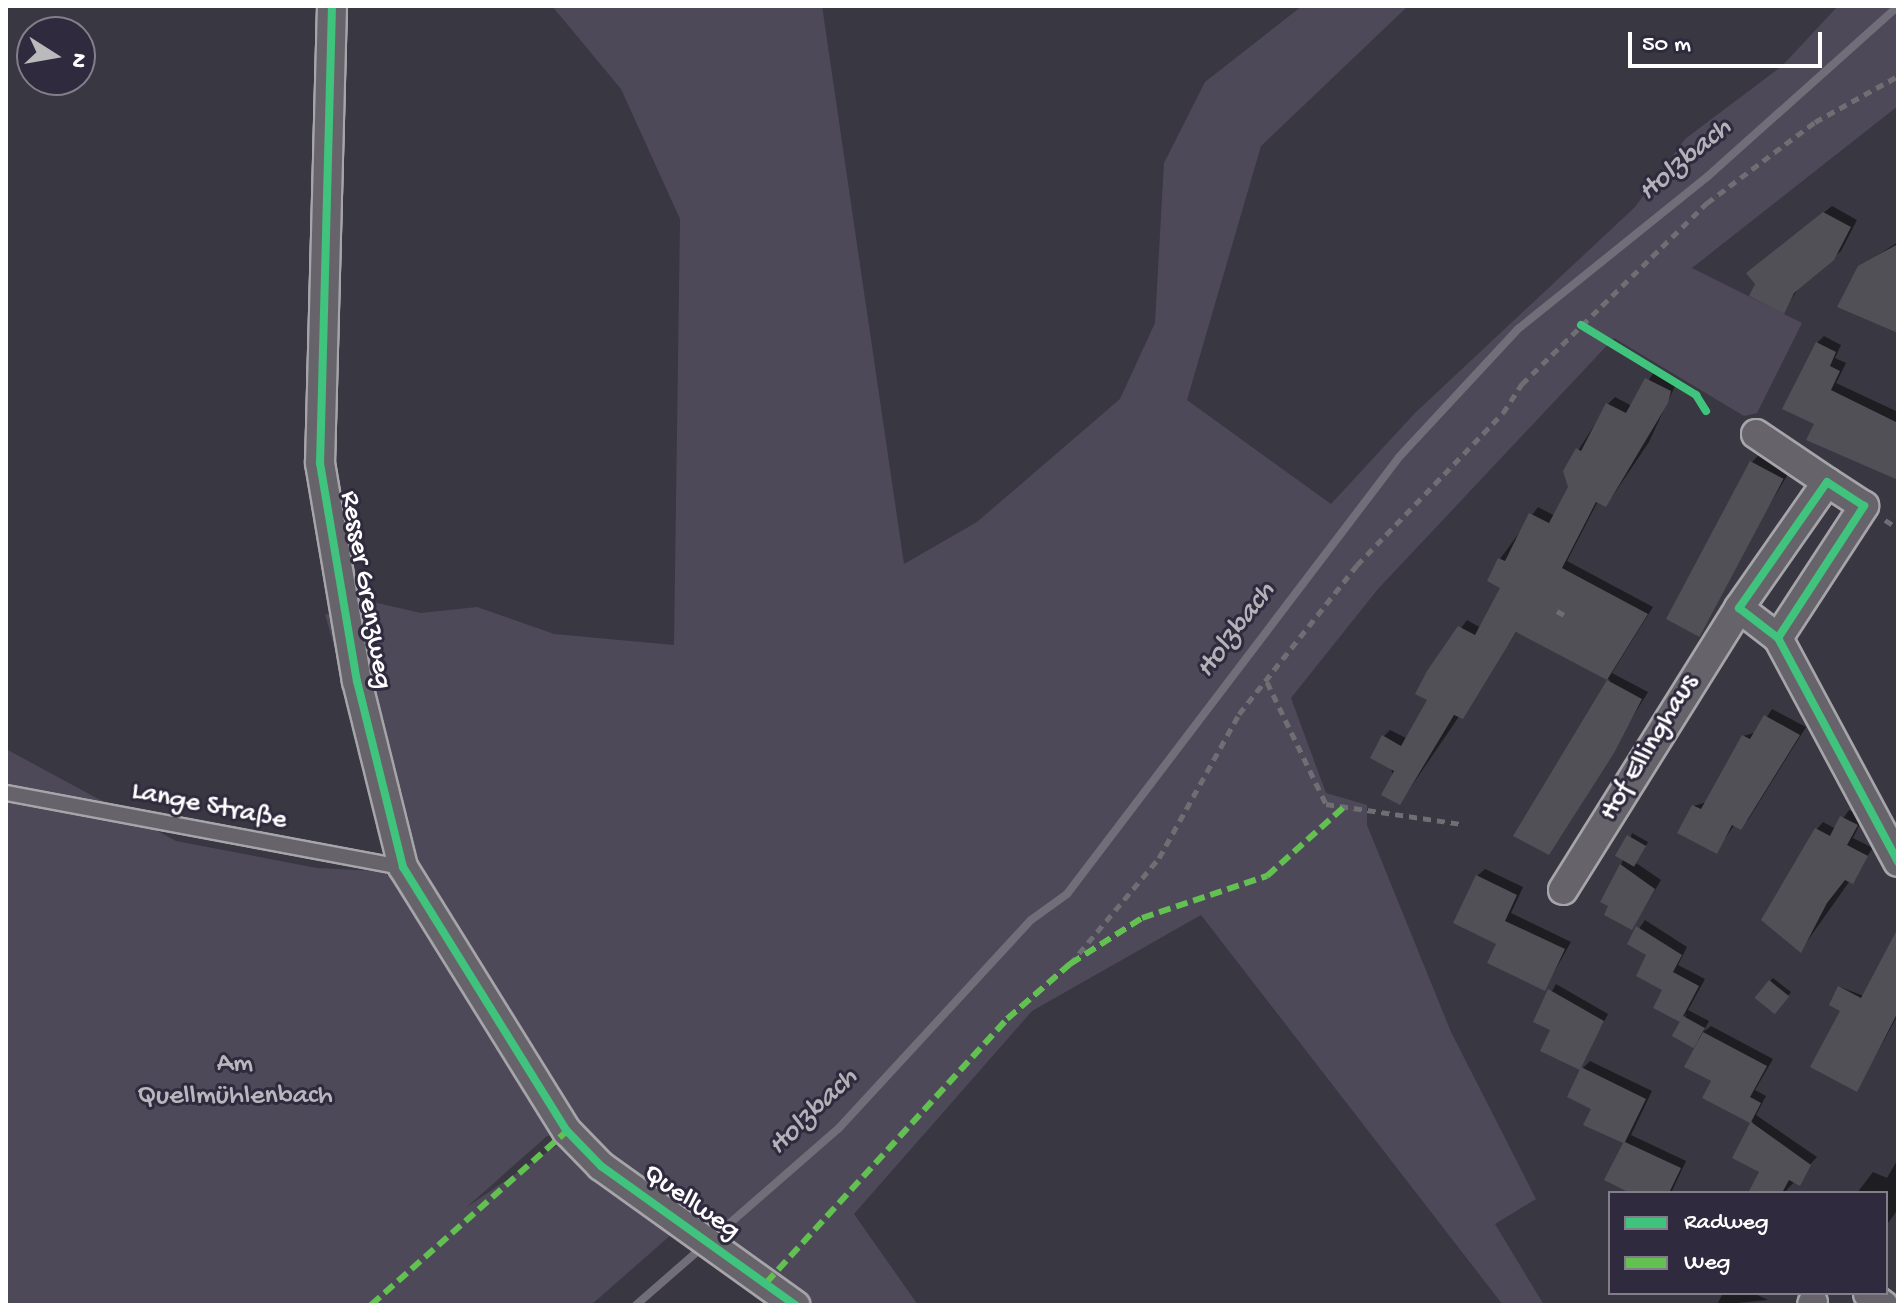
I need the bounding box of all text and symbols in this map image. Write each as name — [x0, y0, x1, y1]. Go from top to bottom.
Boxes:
north arrow — [16, 16, 96, 96]
scale bar — [1632, 16, 1826, 66]
text: 50 m — [1642, 31, 1691, 60]
text: N — [63, 51, 92, 70]
water label: Holzbach — [1632, 111, 1740, 211]
street label: Resser Grenzweg — [331, 488, 399, 692]
water label: Holzbach — [1189, 576, 1285, 686]
street label: Hof Ellinghaus — [1593, 669, 1707, 827]
street label: Lange Straße — [129, 775, 289, 839]
park label: Am Quellmühlenbach — [137, 1048, 333, 1114]
water label: Holzbach — [761, 1061, 867, 1165]
street label: Quellweg — [636, 1157, 746, 1249]
legend — [1608, 1191, 1888, 1295]
text: Radweg — [1684, 1209, 1769, 1238]
text: Weg — [1684, 1249, 1730, 1278]

